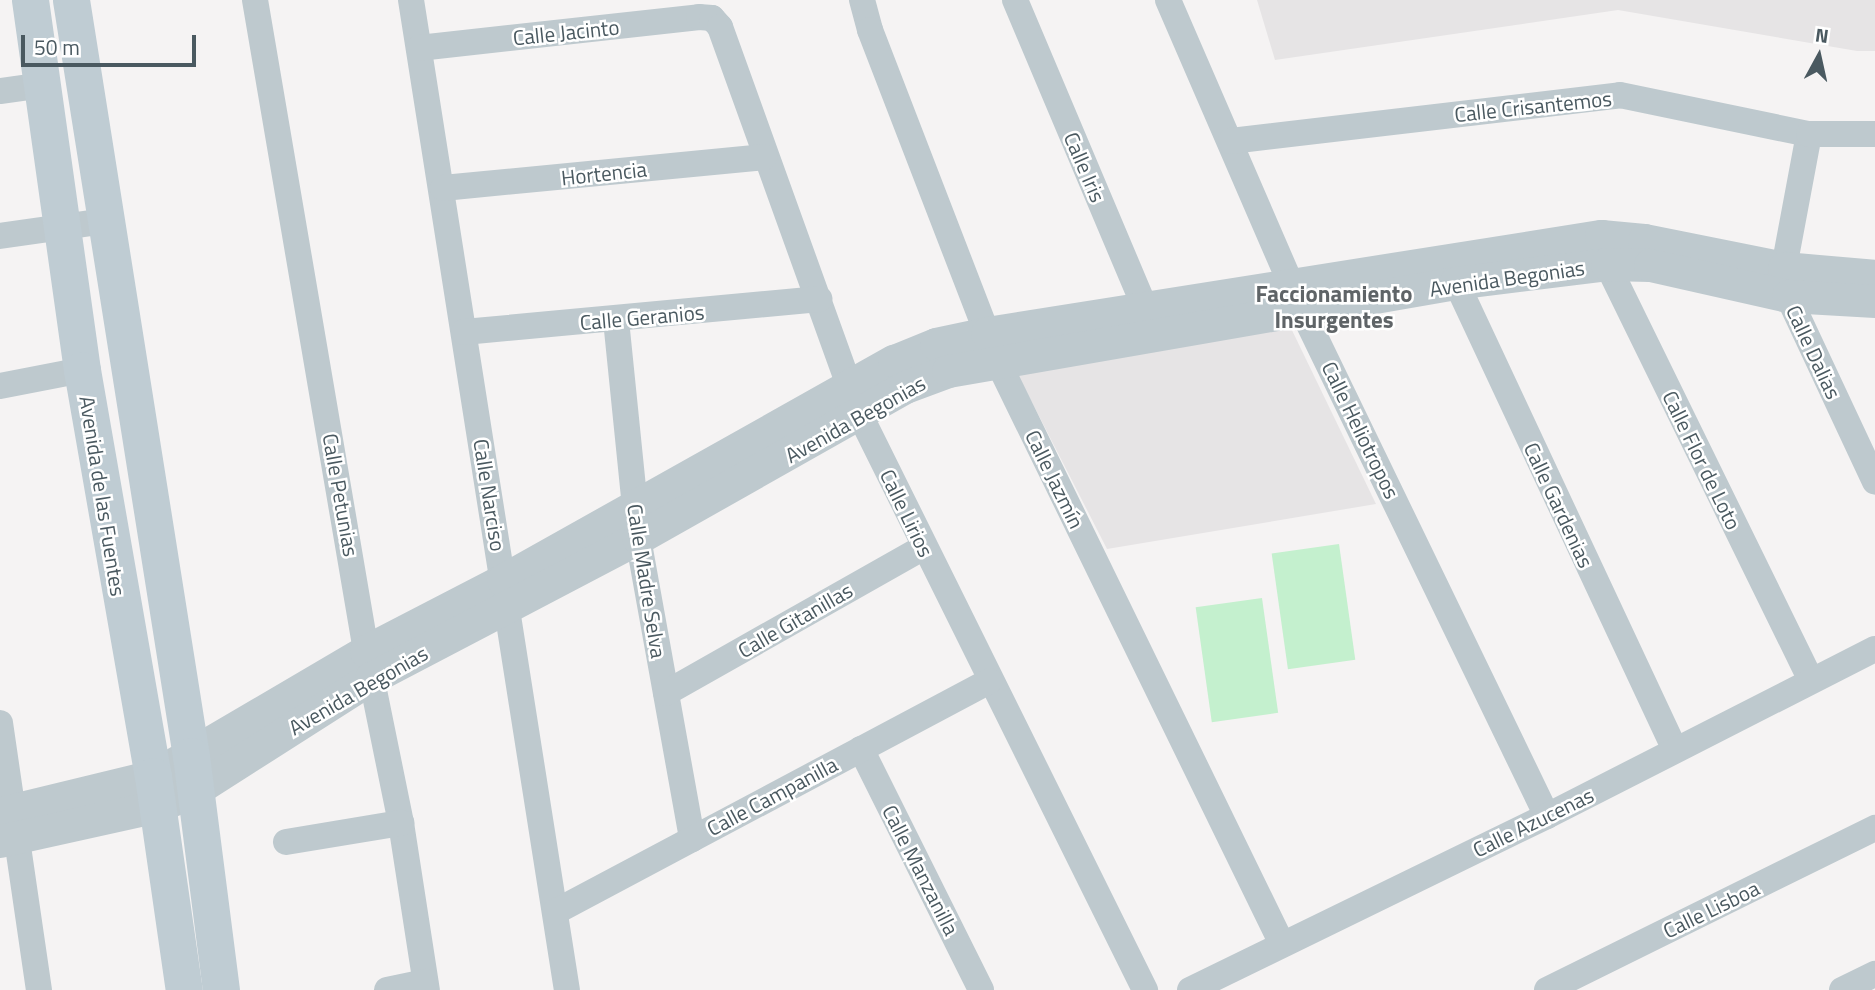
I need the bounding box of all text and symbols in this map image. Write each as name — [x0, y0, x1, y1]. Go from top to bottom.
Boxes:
street label: Calle Jacinto — [512, 14, 620, 50]
text: N — [1813, 19, 1831, 50]
scale bar — [24, 21, 200, 65]
north arrow — [1784, 21, 1854, 91]
text: 50 m — [34, 31, 80, 63]
street label: Calle Crisantemos — [1453, 85, 1613, 127]
street label: Calle Iris — [1059, 128, 1111, 206]
street label: Hortencia — [560, 156, 648, 190]
street label: Avenida Begonias — [1428, 255, 1586, 301]
district label: Faccionamiento Insurgentes — [1256, 280, 1412, 334]
street label: Calle Geranios — [579, 299, 705, 335]
street label: Calle Dalias — [1781, 301, 1847, 403]
street label: Calle Heliotropos — [1317, 357, 1405, 503]
street label: Avenida Begonias — [781, 370, 929, 468]
street label: Calle Flor de Loto — [1657, 386, 1747, 534]
street label: Avenida de las Fuentes — [75, 394, 131, 598]
street label: Calle Jazmín — [1020, 426, 1090, 532]
street label: Calle Petunias — [318, 432, 364, 558]
street label: Calle Narciso — [469, 437, 511, 553]
street label: Calle Gardenias — [1519, 438, 1599, 572]
street label: Calle Lirios — [875, 465, 939, 561]
street label: Calle Madre Selva — [622, 502, 672, 660]
street label: Calle Gitanillas — [733, 577, 857, 663]
street label: Avenida Begonias — [284, 640, 432, 740]
street label: Calle Campanilla — [702, 751, 842, 841]
street label: Calle Azucenas — [1468, 782, 1598, 862]
street label: Calle Manzanilla — [877, 801, 965, 939]
street label: Calle Lisboa — [1659, 875, 1763, 943]

